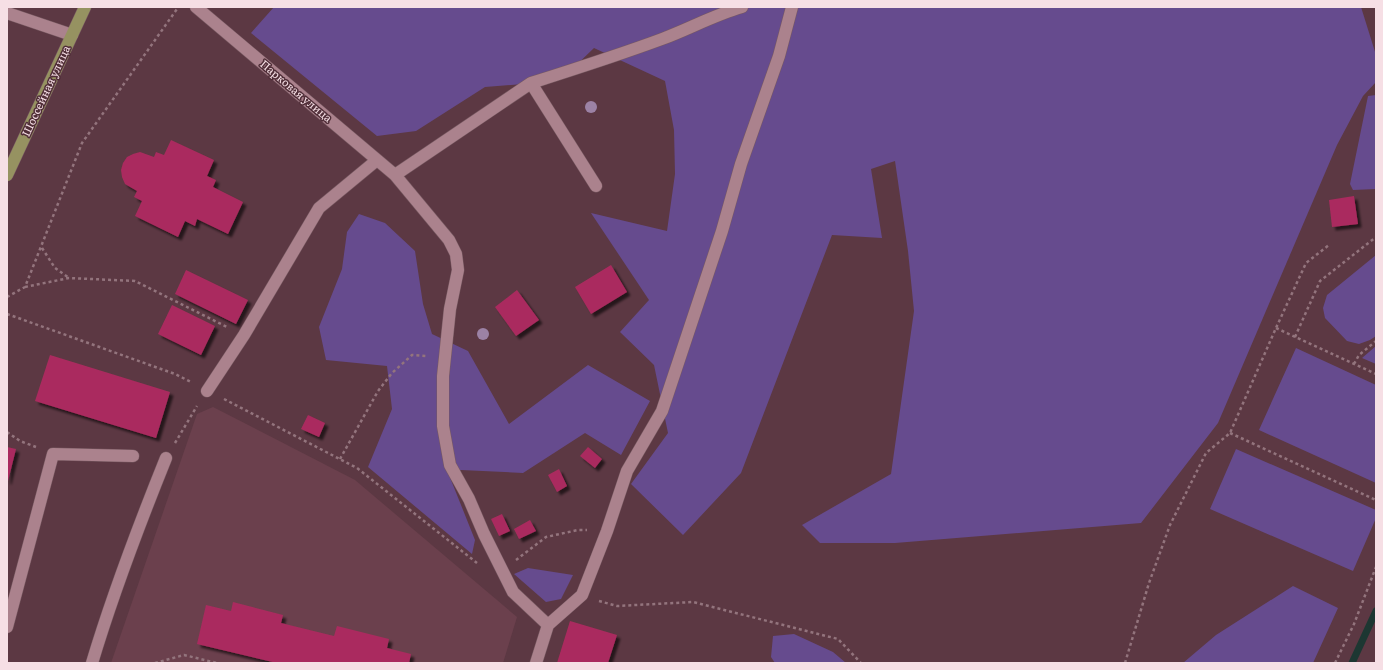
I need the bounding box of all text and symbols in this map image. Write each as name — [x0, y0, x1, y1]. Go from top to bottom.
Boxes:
street label: Шоссейная улица — [17, 42, 73, 139]
street label: Парковая улица — [257, 55, 336, 125]

